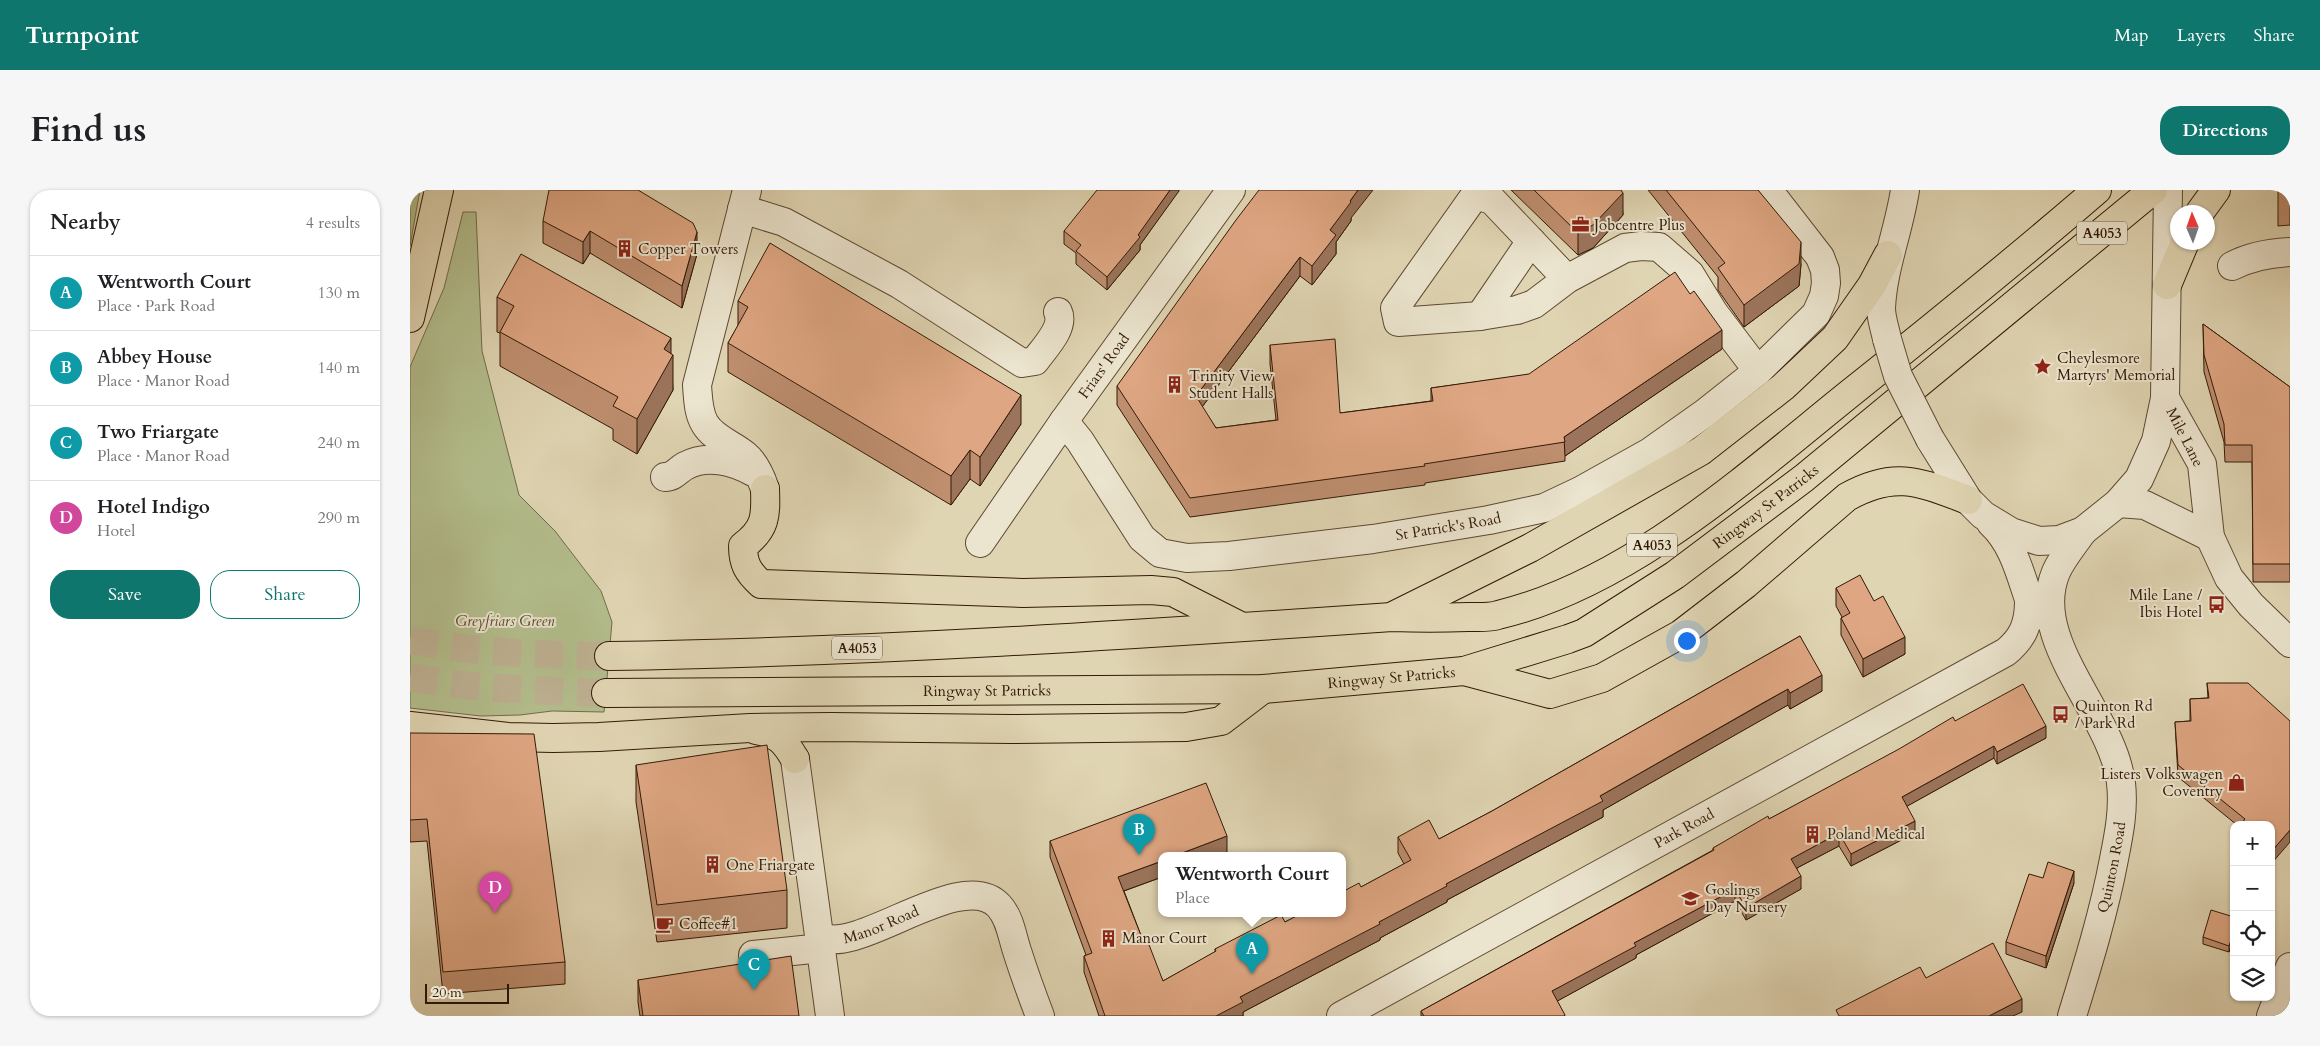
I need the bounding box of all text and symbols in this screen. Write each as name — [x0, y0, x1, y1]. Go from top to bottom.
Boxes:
text: Turnpoint — [25, 19, 139, 52]
text: Map — [2114, 23, 2149, 48]
text: Layers — [2177, 23, 2226, 48]
text: Share — [2254, 23, 2295, 48]
text: Find us — [30, 106, 146, 154]
button: Directions — [2160, 106, 2290, 155]
north arrow — [2170, 205, 2215, 250]
text: Nearby — [50, 208, 121, 237]
text: 4 results — [306, 212, 360, 234]
office icon: Jobcentre Plus — [1570, 215, 1590, 235]
place label: Jobcentre Plus — [1592, 215, 1684, 235]
road number: A4053 — [2077, 222, 2127, 244]
building icon: Copper Towers — [614, 239, 634, 259]
place label: Copper Towers — [638, 239, 738, 259]
text: Wentworth Court — [97, 269, 251, 295]
text: A — [60, 282, 72, 304]
text: 130 m — [318, 282, 360, 304]
text: Place · Park Road — [97, 295, 215, 317]
street label: Friars' Road — [1073, 329, 1134, 403]
text: Abbey House — [97, 344, 212, 370]
place label: Cheylesmore Martyrs' Memorial — [2057, 348, 2176, 385]
text: B — [60, 357, 72, 379]
text: 140 m — [318, 357, 360, 379]
place icon: Cheylesmore Martyrs' Memorial — [2033, 357, 2053, 377]
place label: Trinity View Student Halls — [1189, 366, 1273, 403]
text: Place · Manor Road — [97, 370, 230, 392]
building icon: Trinity View Student Halls — [1165, 375, 1185, 395]
street label: Mile Lane — [2162, 404, 2208, 470]
text: Two Friargate — [97, 419, 219, 445]
text: C — [60, 432, 72, 454]
text: 240 m — [318, 432, 360, 454]
text: Place · Manor Road — [97, 445, 230, 467]
street label: Ringway St Patricks — [1708, 460, 1823, 553]
text: Hotel Indigo — [97, 494, 210, 520]
text: D — [59, 507, 73, 529]
text: 290 m — [318, 507, 360, 529]
street label: St Patrick's Road — [1394, 508, 1503, 545]
text: Hotel — [97, 520, 135, 542]
road number: A4053 — [1627, 534, 1677, 556]
button: Save — [50, 570, 200, 619]
button: Share — [210, 570, 360, 619]
place label: Mile Lane / Ibis Hotel — [2129, 585, 2202, 622]
bus stop icon: Mile Lane / Ibis Hotel — [2206, 594, 2226, 614]
park label: Greyfriars Green — [455, 611, 555, 631]
your location — [1674, 628, 1700, 654]
road number: A4053 — [832, 636, 882, 659]
street label: Ringway St Patricks — [1327, 662, 1456, 693]
street label: Ringway St Patricks — [923, 680, 1051, 701]
place label: Quinton Rd / Park Rd — [2075, 696, 2153, 733]
bus stop icon: Quinton Rd / Park Rd — [2051, 705, 2071, 725]
place label: Listers Volkswagen Coventry — [2100, 764, 2223, 801]
shop icon: Listers Volkswagen Coventry — [2227, 773, 2247, 793]
street label: Park Road — [1650, 804, 1718, 853]
pin: B — [1123, 814, 1155, 855]
street label: Quinton Road — [2092, 821, 2130, 915]
map controls — [2230, 821, 2275, 1001]
button: + — [2230, 821, 2275, 866]
building icon: Poland Medical — [1803, 824, 1823, 844]
place label: Poland Medical — [1827, 824, 1925, 844]
popup — [1158, 852, 1346, 917]
building icon: One Friargate — [702, 855, 722, 875]
place label: One Friargate — [726, 855, 815, 875]
text: Wentworth Court — [1175, 861, 1329, 887]
button: − — [2230, 866, 2275, 911]
pin: D — [479, 872, 511, 913]
place label: Goslings Day Nursery — [1705, 880, 1787, 917]
text: Place — [1175, 887, 1210, 909]
school or university icon: Goslings Day Nursery — [1681, 889, 1701, 909]
street label: Manor Road — [841, 901, 922, 948]
button: locate — [2230, 911, 2275, 956]
cafe icon: Coffee#1 — [655, 914, 675, 934]
place label: Coffee#1 — [679, 914, 738, 934]
building icon: Manor Court — [1098, 928, 1118, 948]
place label: Manor Court — [1122, 928, 1207, 948]
pin: A — [1236, 933, 1268, 974]
pin: C — [738, 949, 770, 990]
button: layers — [2230, 956, 2275, 1001]
scale bar — [425, 981, 509, 1004]
text: 20 m — [432, 983, 462, 1002]

